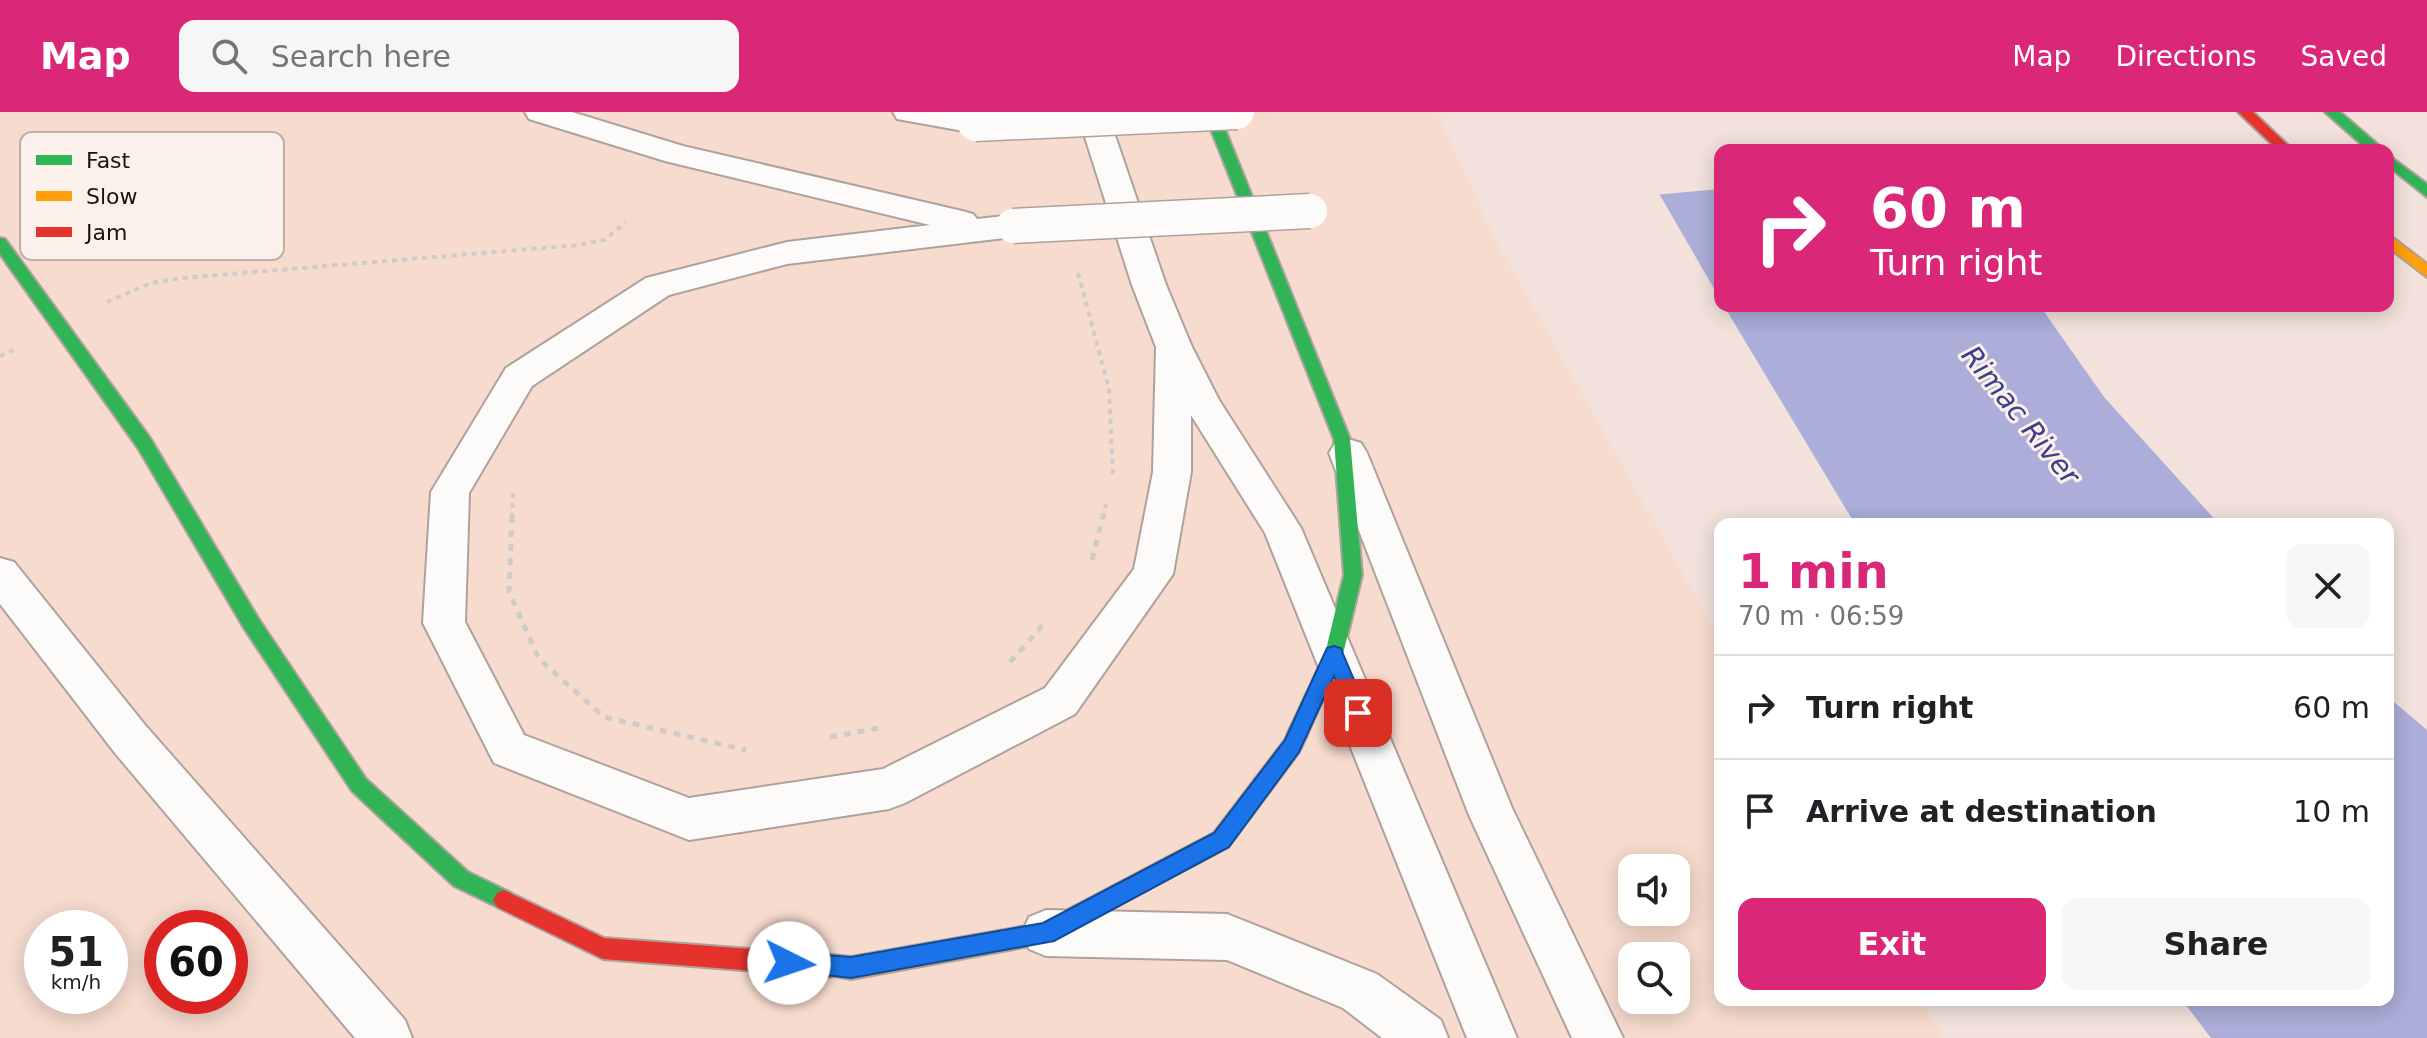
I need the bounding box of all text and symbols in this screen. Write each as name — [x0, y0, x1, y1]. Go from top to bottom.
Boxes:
search box — [179, 20, 739, 92]
text: Map — [40, 34, 131, 78]
icon: search — [207, 34, 251, 78]
text: Search here — [271, 39, 451, 74]
text: Map — [2012, 40, 2071, 73]
text: Directions — [2115, 40, 2256, 73]
text: Saved — [2300, 40, 2387, 73]
legend — [20, 132, 284, 260]
text: Fast — [86, 148, 131, 173]
text: 60 m — [1870, 175, 2026, 240]
icon: right — [1738, 176, 1842, 280]
text: Slow — [86, 184, 138, 209]
text: Jam — [84, 220, 127, 245]
text: Turn right — [1870, 242, 2042, 283]
water label: Rimac River — [1955, 339, 2087, 492]
text: 1 min — [1738, 543, 1889, 599]
button: close — [2286, 544, 2370, 628]
text: 70 m · 06:59 — [1738, 601, 1904, 631]
pin — [1324, 679, 1392, 747]
icon: right — [1738, 685, 1782, 729]
text: Turn right — [1806, 690, 1973, 725]
text: 60 m — [2293, 690, 2370, 725]
icon: arrive — [1336, 691, 1380, 735]
icon: arrive — [1738, 789, 1782, 833]
text: Arrive at destination — [1806, 794, 2157, 829]
text: 10 m — [2293, 794, 2370, 829]
map controls — [1618, 854, 1690, 1014]
button: sound — [1618, 854, 1690, 926]
button: Exit — [1738, 898, 2046, 990]
button: Share — [2062, 898, 2370, 990]
speed limit sign: 60 — [144, 910, 248, 1014]
position arrow — [747, 921, 831, 1005]
text: 51 — [48, 929, 104, 975]
button: search — [1618, 942, 1690, 1014]
text: km/h — [51, 970, 101, 994]

